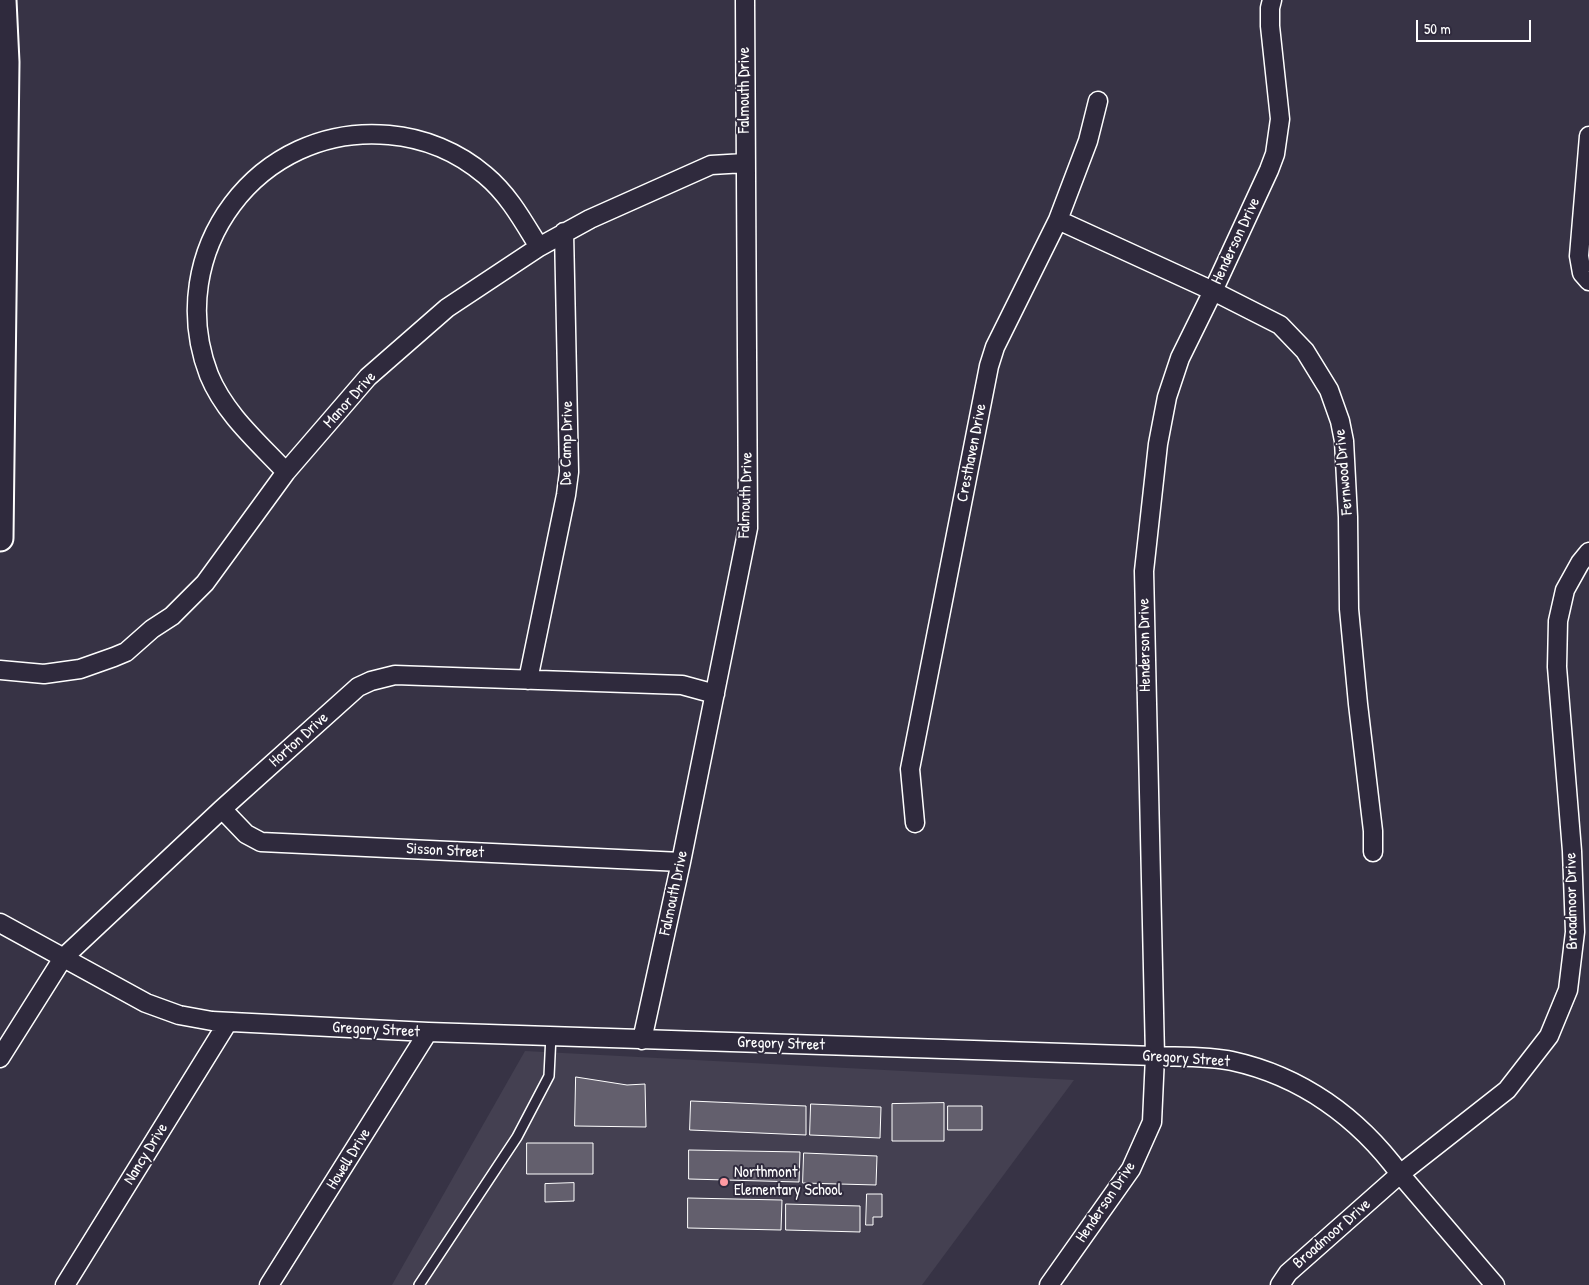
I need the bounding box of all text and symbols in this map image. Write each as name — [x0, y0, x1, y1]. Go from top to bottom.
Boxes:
scale bar — [1419, 10, 1534, 42]
text: 50 m — [1424, 18, 1451, 39]
street label: Falmouth Drive — [735, 47, 755, 133]
street label: Henderson Drive — [1208, 195, 1264, 287]
street label: Manor Drive — [320, 368, 380, 432]
street label: De Camp Drive — [557, 401, 577, 485]
street label: Cresthaven Drive — [953, 402, 991, 504]
street label: Fernwood Drive — [1331, 428, 1357, 516]
street label: Falmouth Drive — [735, 452, 757, 538]
street label: Henderson Drive — [1135, 598, 1155, 692]
street label: Horton Drive — [265, 708, 333, 772]
street label: Sisson Street — [406, 839, 484, 863]
street label: Falmouth Drive — [656, 849, 692, 937]
street label: Broadmoor Drive — [1562, 852, 1582, 950]
street label: Gregory Street — [332, 1018, 420, 1042]
street label: Gregory Street — [737, 1033, 825, 1055]
street label: Gregory Street — [1142, 1046, 1230, 1072]
street label: Nancy Drive — [120, 1120, 172, 1188]
street label: Howell Drive — [323, 1125, 375, 1193]
street label: Henderson Drive — [1072, 1158, 1140, 1246]
place label: Northmont Elementary School — [734, 1163, 842, 1201]
marker: Northmont Elementary School — [718, 1176, 730, 1188]
street label: Broadmoor Drive — [1289, 1195, 1375, 1273]

